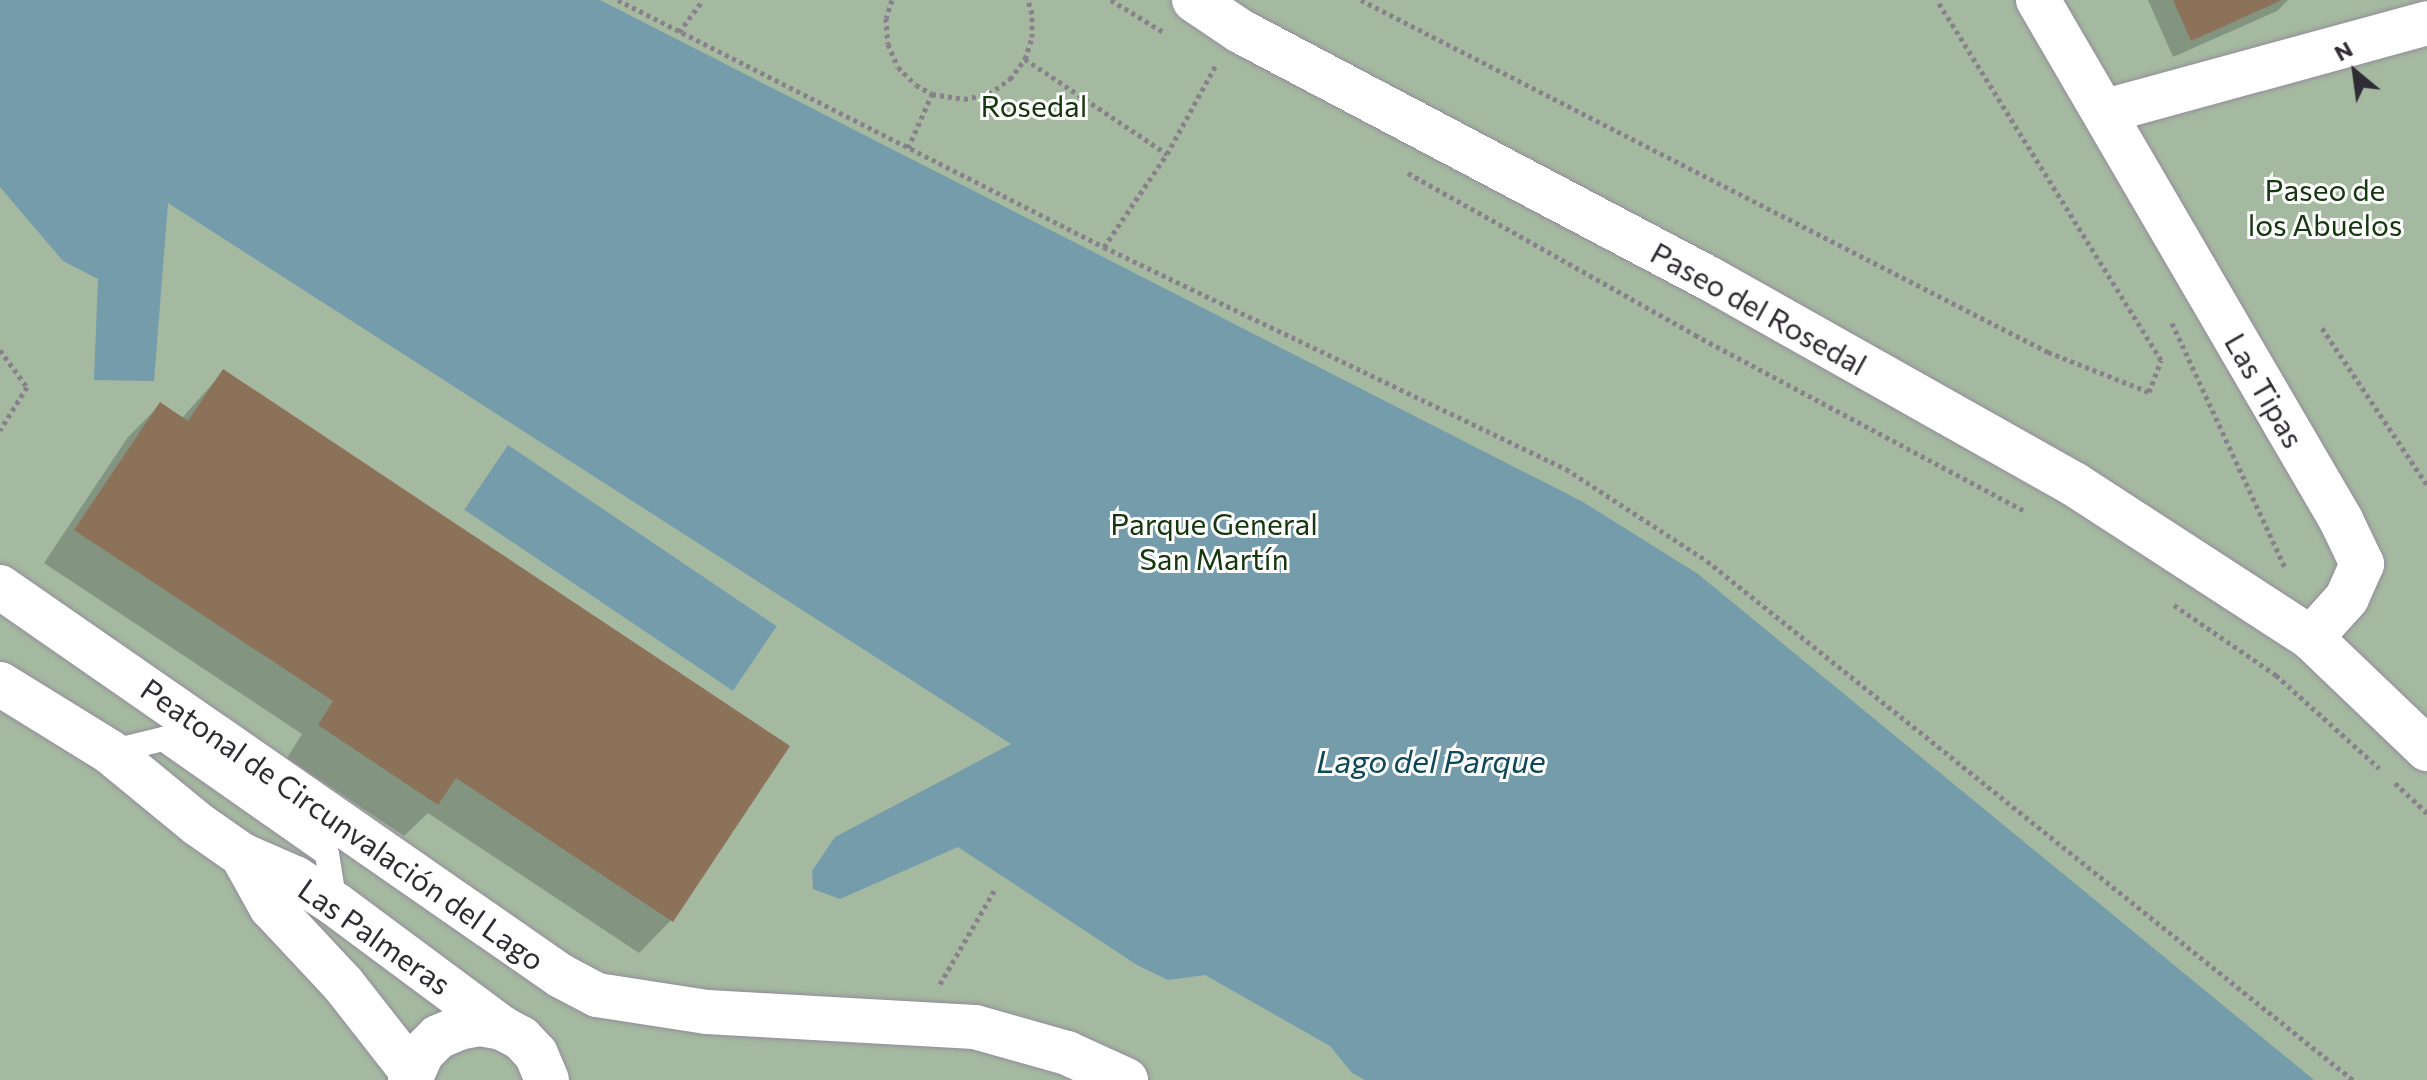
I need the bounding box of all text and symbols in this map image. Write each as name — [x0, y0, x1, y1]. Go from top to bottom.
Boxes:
north arrow — [2315, 32, 2395, 112]
text: N — [2329, 35, 2357, 66]
park label: Rosedal — [981, 87, 1087, 123]
park label: Paseo de los Abuelos — [2248, 171, 2402, 242]
street label: Paseo del Rosedal — [1645, 234, 1873, 382]
street label: Las Tipas — [2218, 326, 2312, 454]
park label: Parque General San Martín — [1110, 505, 1318, 576]
street label: Peatonal de Circunvalación del Lago — [134, 670, 552, 978]
water label: Lago del Parque — [1316, 741, 1546, 779]
street label: Las Palmeras — [292, 870, 458, 1002]

